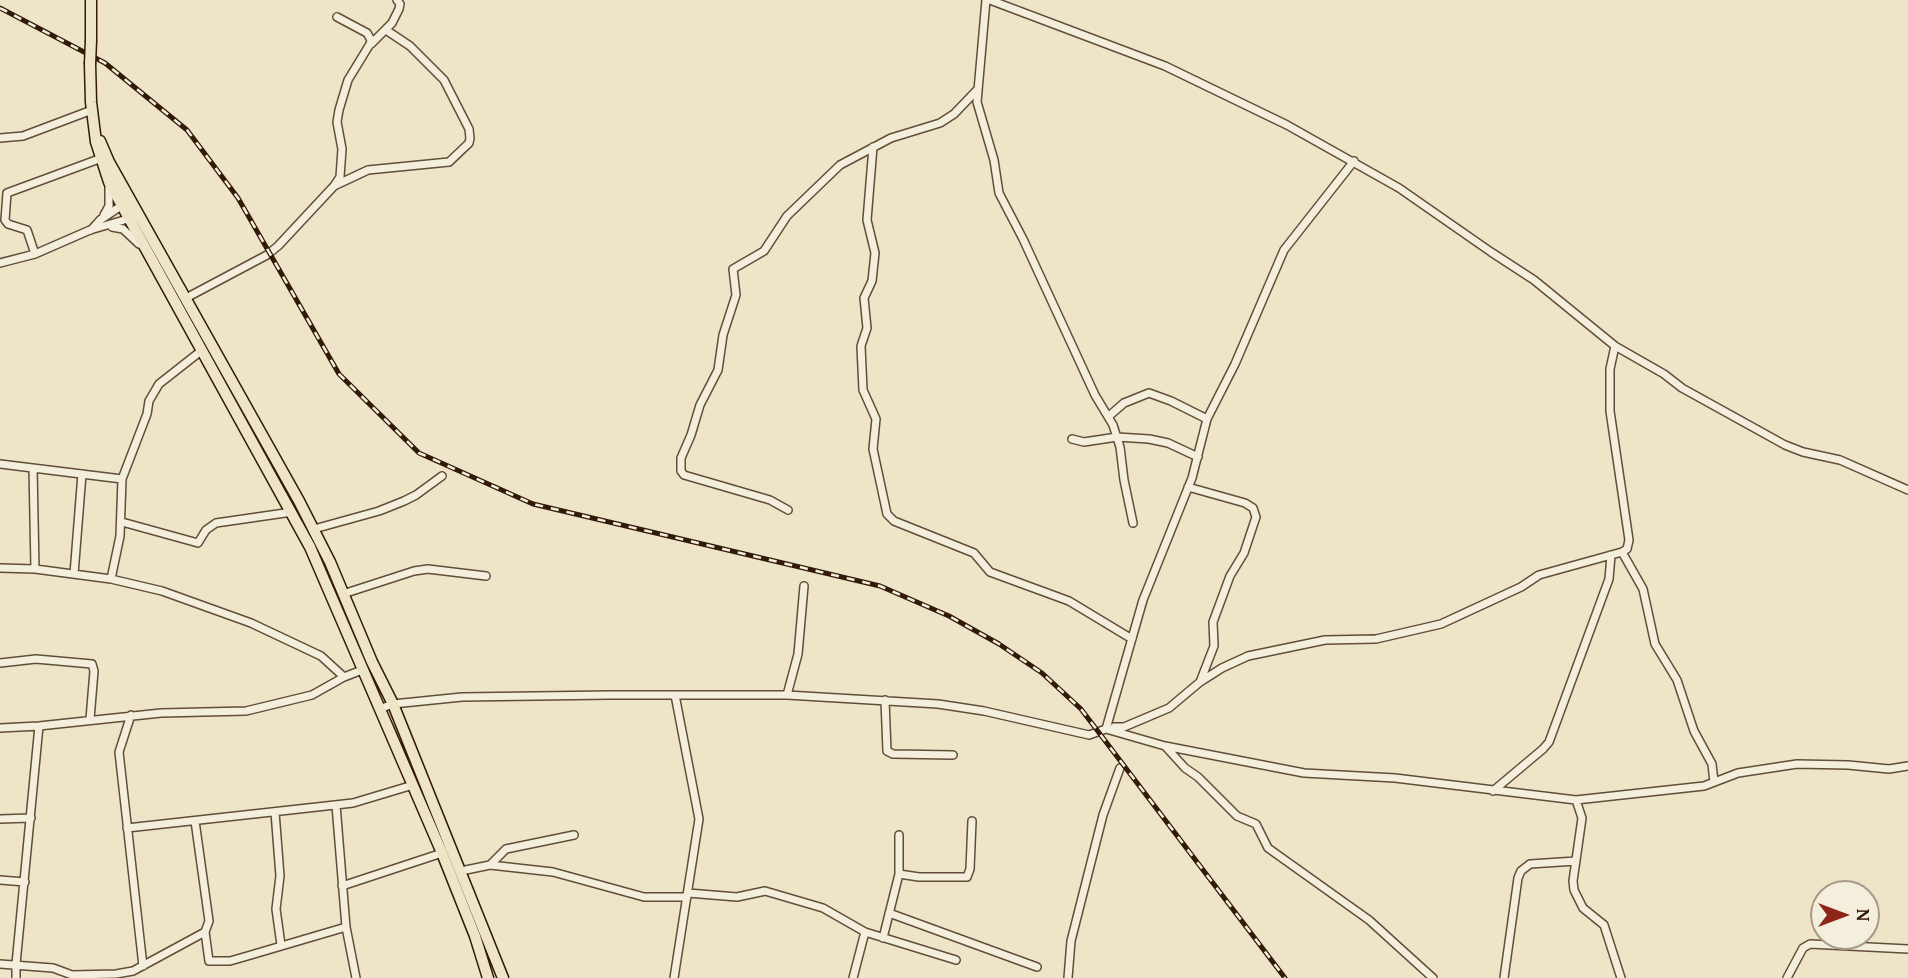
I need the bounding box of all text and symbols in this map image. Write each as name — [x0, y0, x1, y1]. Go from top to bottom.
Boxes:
north arrow — [1810, 880, 1880, 950]
text: N — [1850, 909, 1878, 921]

